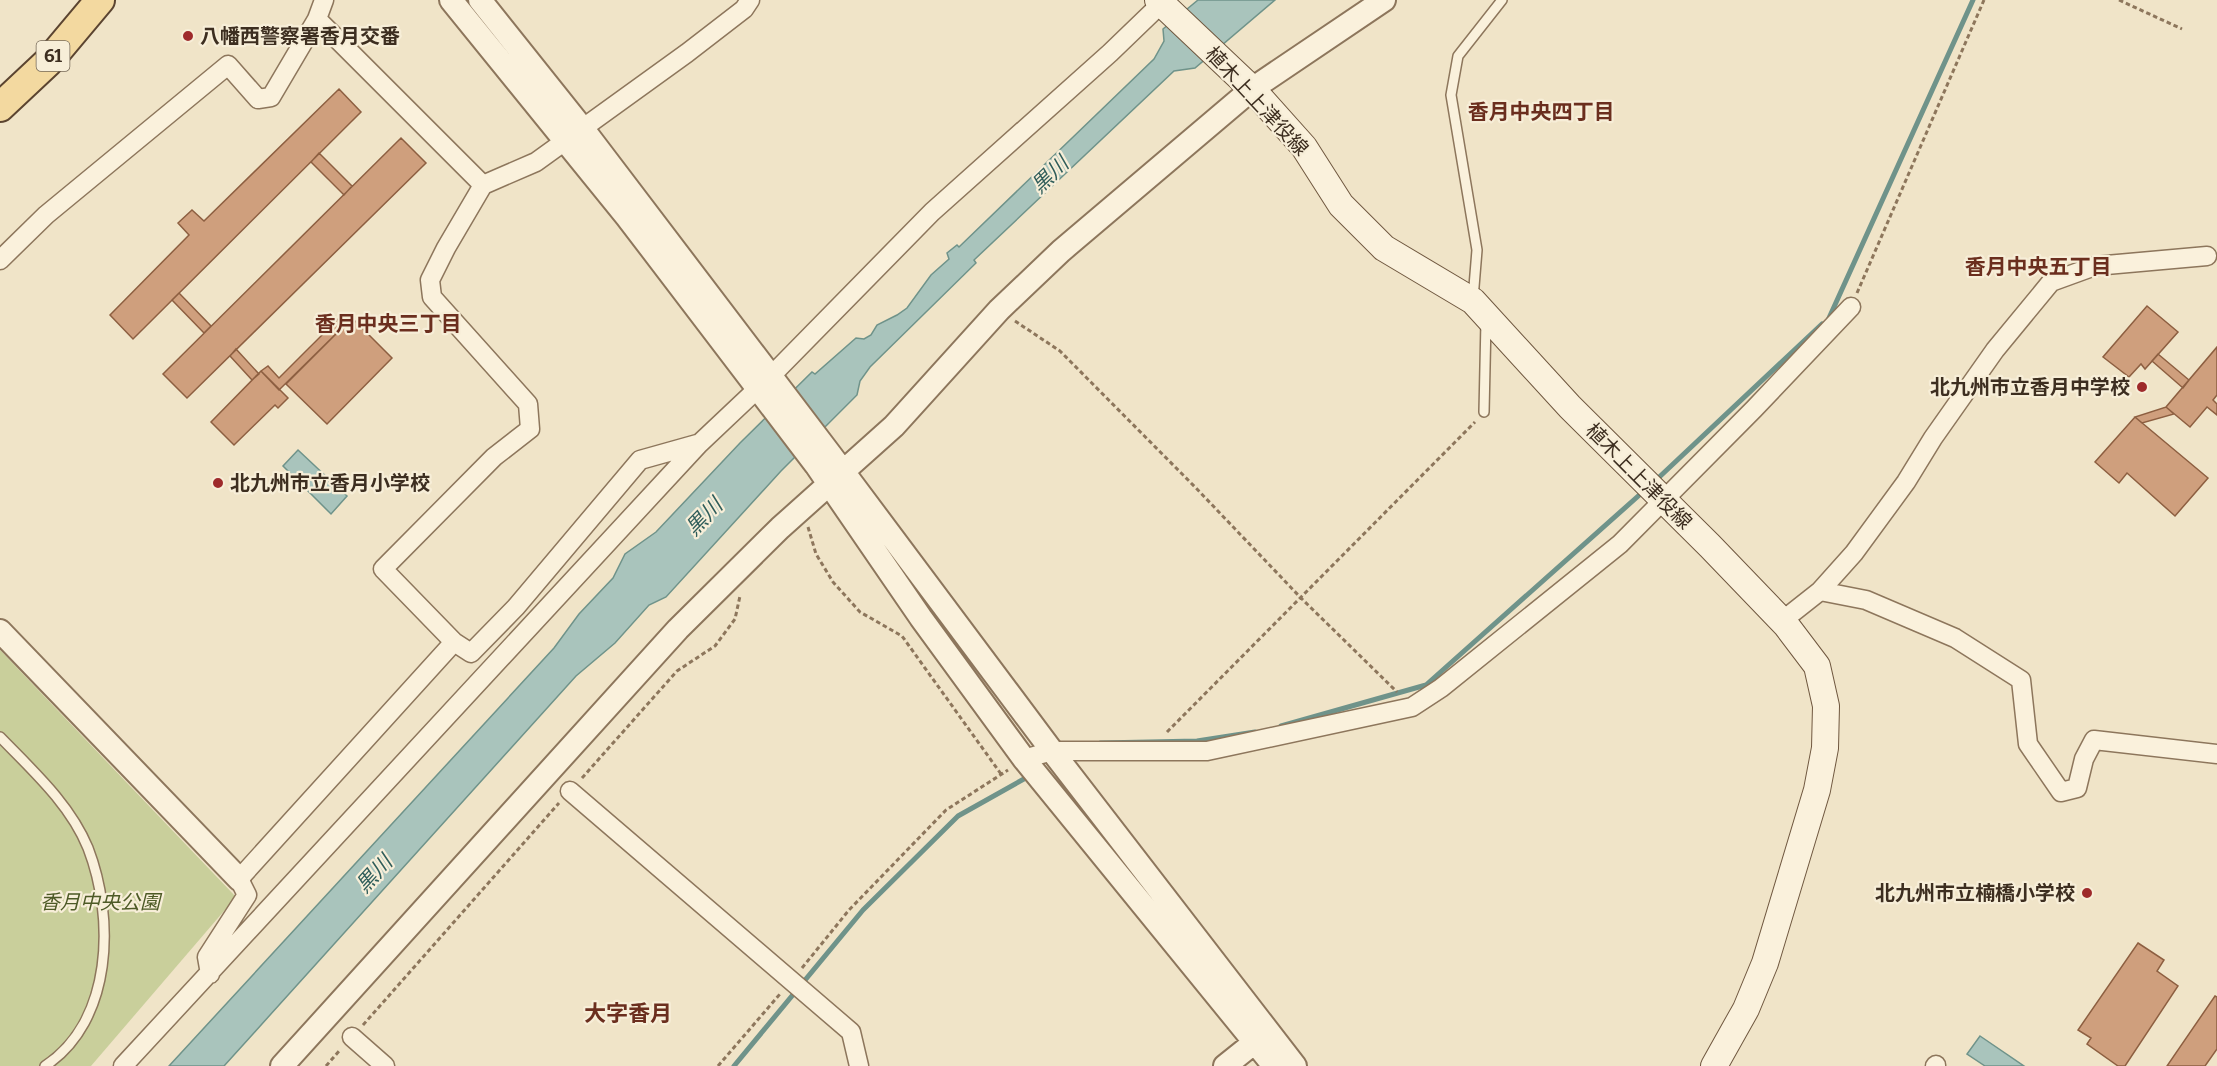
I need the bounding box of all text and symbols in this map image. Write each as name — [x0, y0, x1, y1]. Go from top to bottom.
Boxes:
place label: 八幡西警察署香月交番 — [200, 24, 400, 48]
marker: 八幡西警察署香月交番 — [181, 29, 195, 43]
road number: 61 — [36, 41, 70, 71]
street label: 植木上上津役線 — [1200, 42, 1314, 160]
district label: 香月中央四丁目 — [1468, 99, 1615, 125]
water label: 黒川 — [1026, 150, 1076, 199]
district label: 香月中央五丁目 — [1965, 254, 2112, 280]
district label: 香月中央三丁目 — [315, 311, 462, 337]
place label: 北九州市立香月中学校 — [1930, 375, 2130, 399]
marker: 北九州市立香月中学校 — [2135, 380, 2149, 394]
street label: 植木上上津役線 — [1581, 418, 1697, 534]
place label: 北九州市立香月小学校 — [230, 471, 430, 495]
marker: 北九州市立香月小学校 — [211, 476, 225, 490]
water label: 黒川 — [680, 491, 729, 541]
water label: 黒川 — [350, 848, 399, 898]
place label: 北九州市立楠橋小学校 — [1875, 881, 2075, 905]
marker: 北九州市立楠橋小学校 — [2080, 886, 2094, 900]
park label: 香月中央公園 — [40, 890, 163, 914]
district label: 大字香月 — [584, 1000, 672, 1027]

